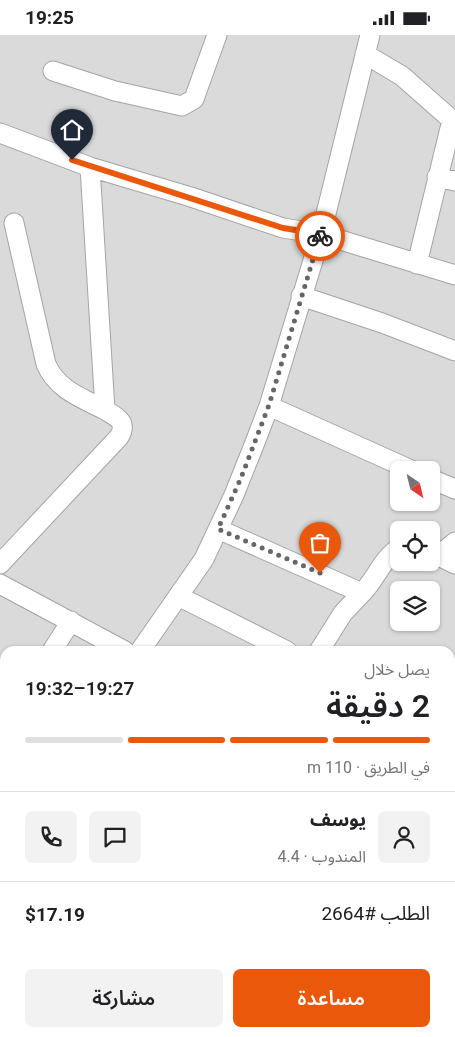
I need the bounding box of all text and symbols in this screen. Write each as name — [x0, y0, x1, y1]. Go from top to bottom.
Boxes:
text: 19:25 — [25, 6, 74, 29]
pin — [51, 109, 93, 160]
icon: home — [58, 116, 86, 144]
courier — [295, 211, 345, 261]
icon: bike — [306, 222, 334, 250]
north arrow — [390, 461, 440, 511]
map controls — [390, 461, 440, 631]
button: locate — [390, 521, 440, 571]
pin — [299, 522, 341, 573]
icon: bag — [306, 529, 334, 557]
button: layers — [390, 581, 440, 631]
text: يصل خلال — [364, 660, 430, 679]
text: 19:27–19:32 — [25, 677, 134, 700]
text: 2 دقيقة — [326, 687, 430, 725]
text: في الطريق · 110 m — [307, 758, 430, 777]
text: يوسف — [310, 808, 366, 831]
button: phone — [25, 811, 77, 863]
button: chat — [89, 811, 141, 863]
button: person — [378, 811, 430, 863]
text: المندوب · 4.4 — [277, 847, 366, 866]
text: الطلب #2664 — [321, 902, 430, 925]
text: $17.19 — [25, 903, 85, 926]
button: مشاركة — [25, 969, 223, 1027]
button: مساعدة — [233, 969, 430, 1027]

